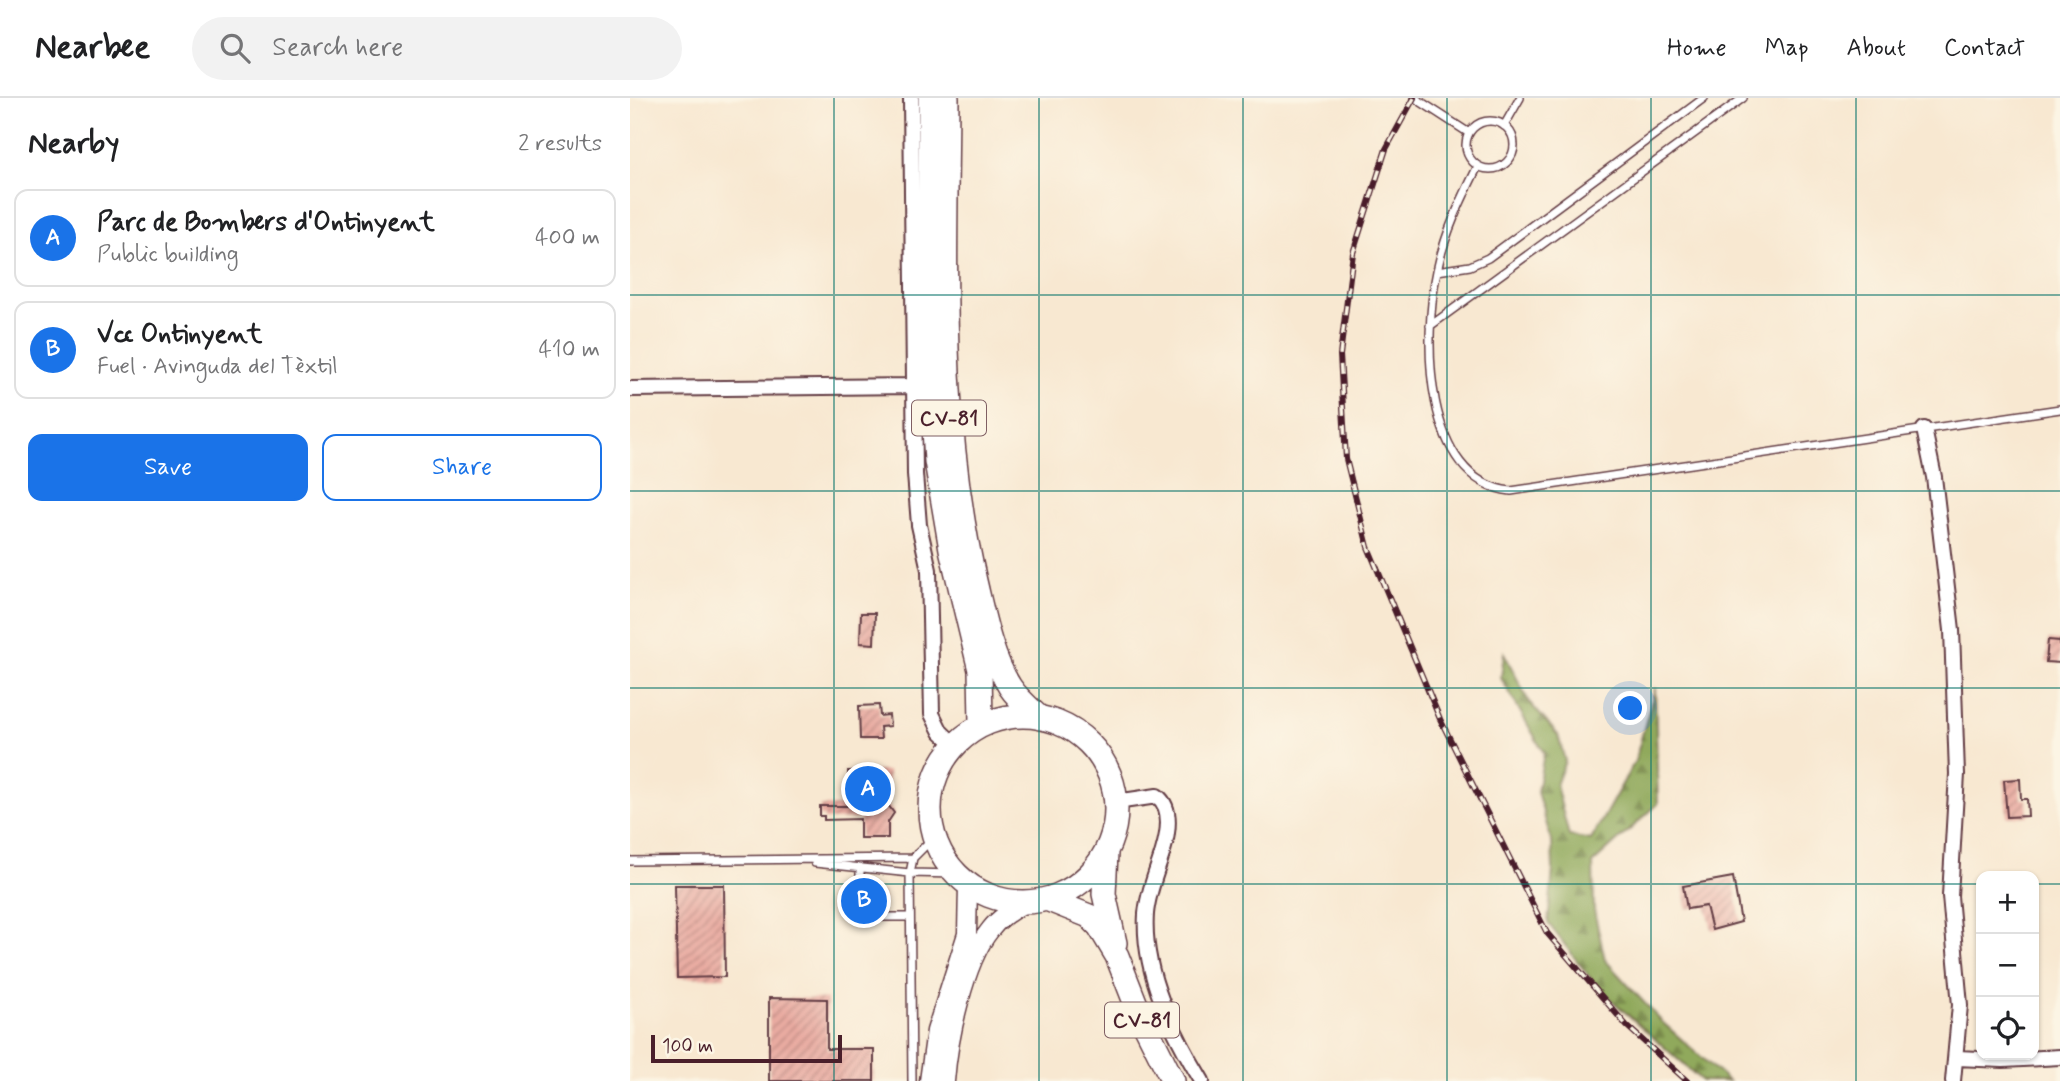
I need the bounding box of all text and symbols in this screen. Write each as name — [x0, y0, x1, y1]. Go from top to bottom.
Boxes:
search box — [192, 17, 682, 80]
text: Nearbee — [35, 26, 150, 70]
icon: search — [216, 29, 254, 67]
text: Search here — [272, 31, 403, 65]
text: Home — [1667, 33, 1727, 64]
text: Map — [1765, 33, 1809, 64]
text: About — [1847, 33, 1906, 64]
text: Contact — [1944, 33, 2025, 64]
text: Nearby — [28, 124, 119, 163]
text: 2 results — [518, 129, 602, 159]
text: Parc de Bombers d'Ontinyent — [97, 206, 435, 240]
text: A — [45, 223, 61, 253]
text: 400 m — [535, 223, 600, 253]
text: Public building — [97, 240, 239, 270]
text: Vcc Ontinyent — [97, 318, 262, 352]
text: B — [46, 335, 60, 365]
text: 410 m — [538, 335, 600, 365]
text: Fuel · Avinguda del Tèxtil — [97, 352, 338, 382]
road number: CV-81 — [912, 400, 986, 436]
button: Save — [28, 434, 308, 501]
button: Share — [322, 434, 602, 501]
your location — [1613, 691, 1647, 725]
pin: A — [845, 763, 891, 815]
map controls — [1976, 871, 2039, 1060]
button: + — [1976, 871, 2039, 934]
pin: B — [841, 875, 887, 927]
button: − — [1976, 934, 2039, 997]
button: locate — [1976, 997, 2039, 1060]
road number: CV-81 — [1105, 1002, 1179, 1038]
scale bar — [651, 1032, 842, 1064]
text: 100 m — [662, 1034, 713, 1059]

